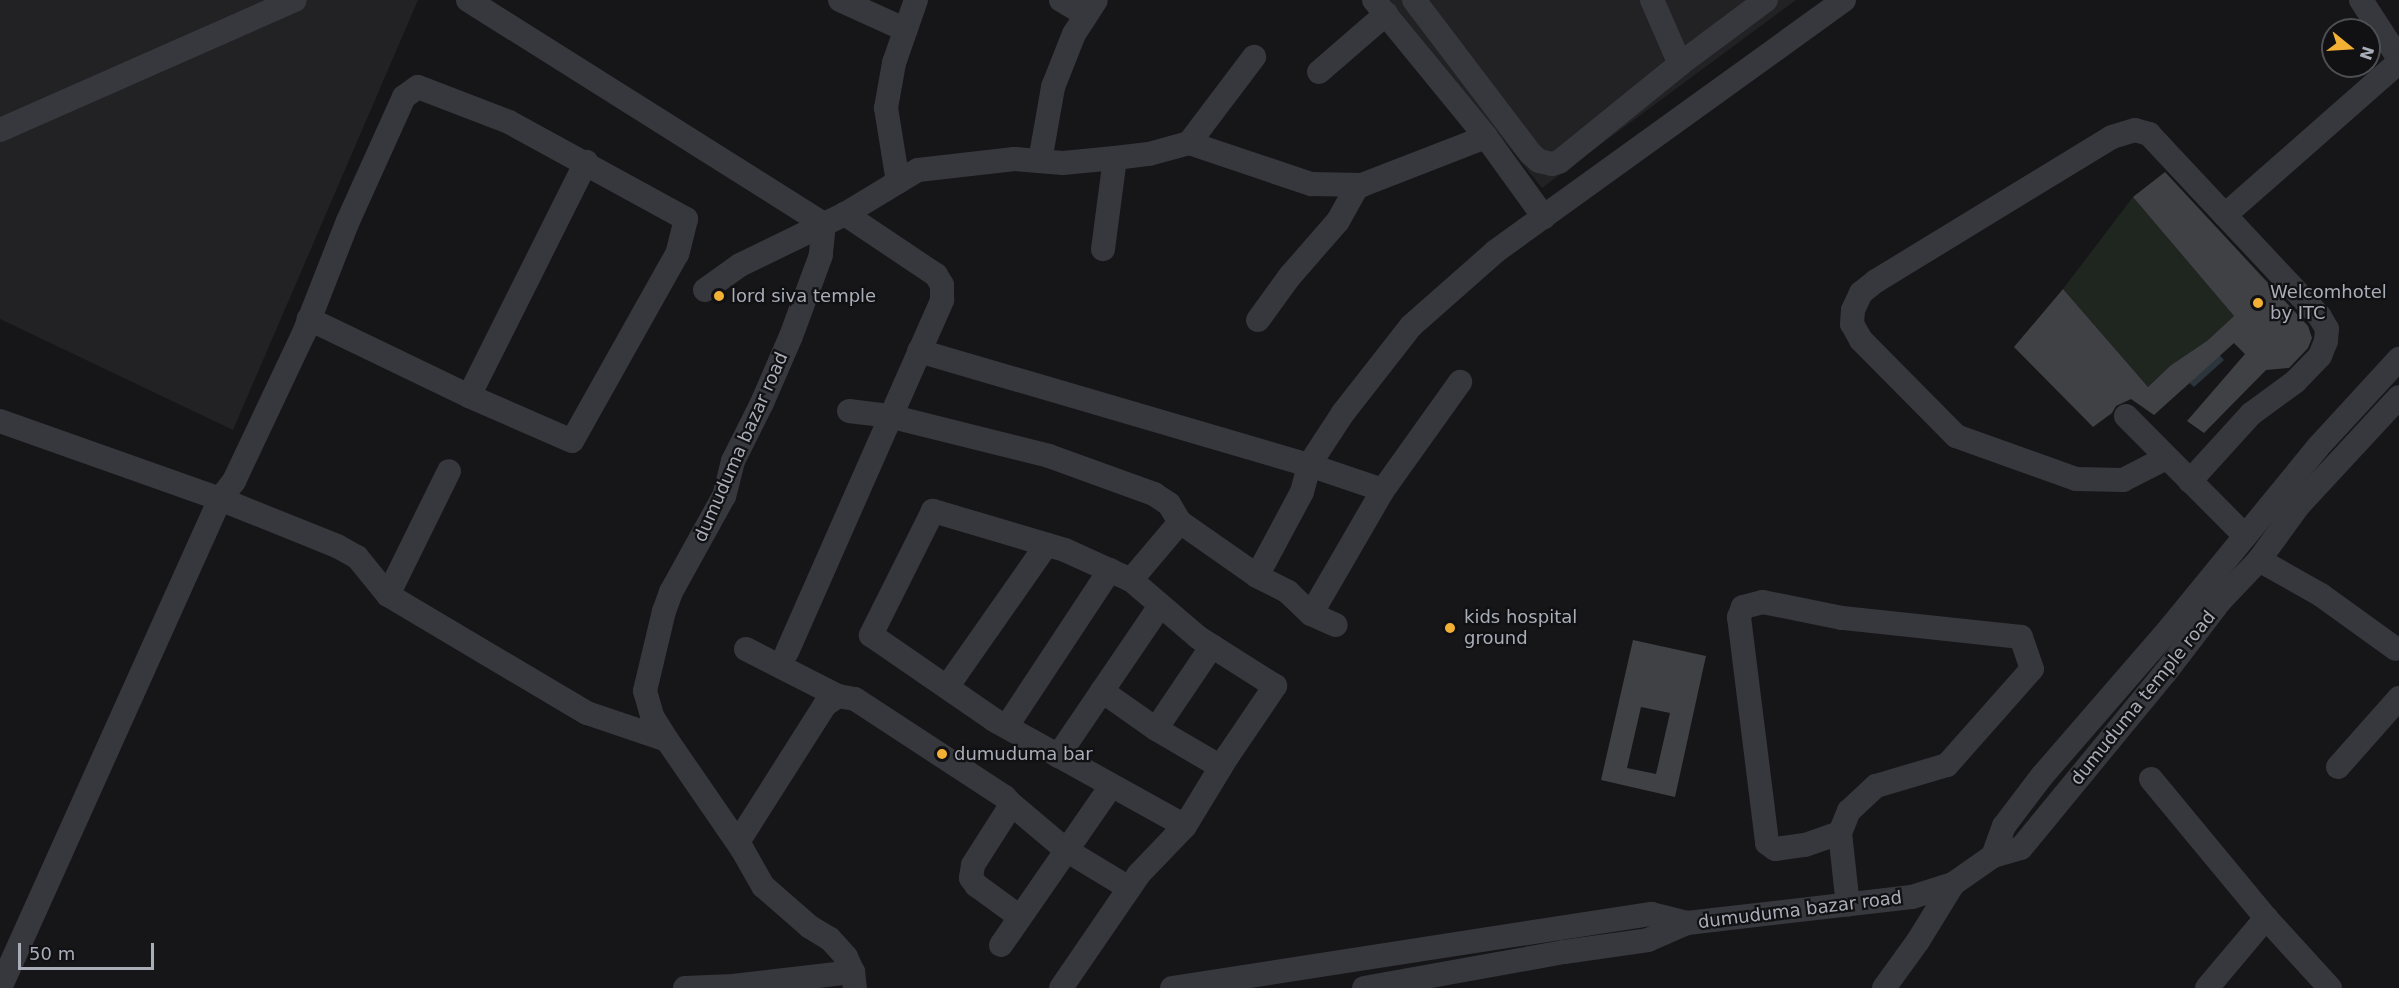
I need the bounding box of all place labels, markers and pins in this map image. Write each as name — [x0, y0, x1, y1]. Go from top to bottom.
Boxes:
place label: Welcomhotel by ITC — [2270, 282, 2387, 324]
place label: lord siva temple — [731, 285, 876, 307]
marker: lord siva temple — [712, 289, 726, 303]
marker: Welcomhotel by ITC — [2251, 296, 2265, 310]
place label: kids hospital ground — [1464, 607, 1577, 650]
marker: kids hospital ground — [1441, 619, 1459, 637]
place label: dumuduma bar — [954, 743, 1093, 765]
marker: dumuduma bar — [935, 747, 949, 761]

